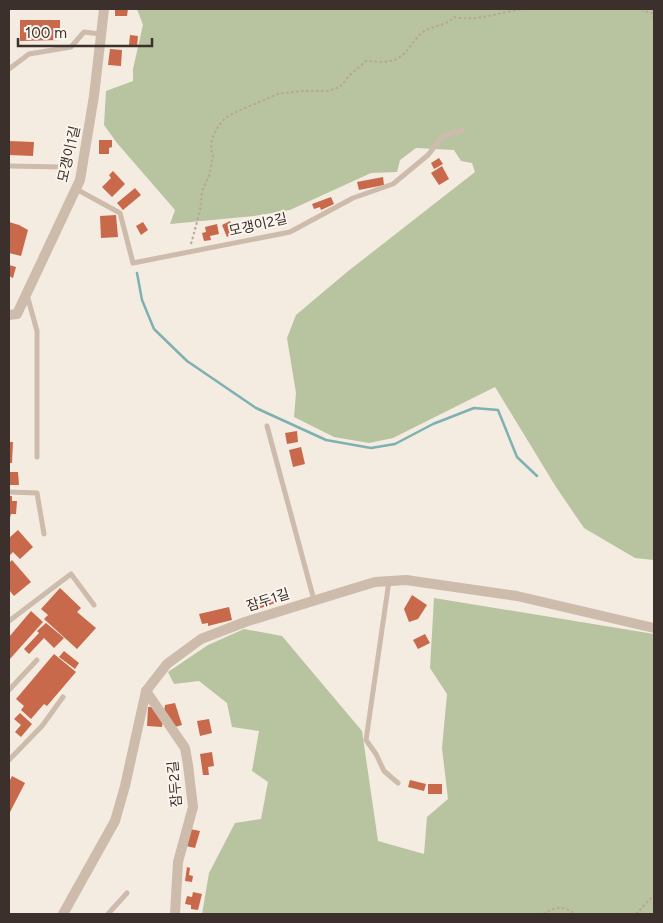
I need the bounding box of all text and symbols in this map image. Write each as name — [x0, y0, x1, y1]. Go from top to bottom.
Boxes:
scale bar — [18, 15, 151, 47]
text: 100 m — [25, 24, 67, 42]
street label: 모갱이1길 — [54, 124, 84, 184]
street label: 모갱이2길 — [227, 210, 289, 240]
street label: 잠두1길 — [244, 585, 292, 615]
street label: 잠두2길 — [165, 760, 185, 808]

